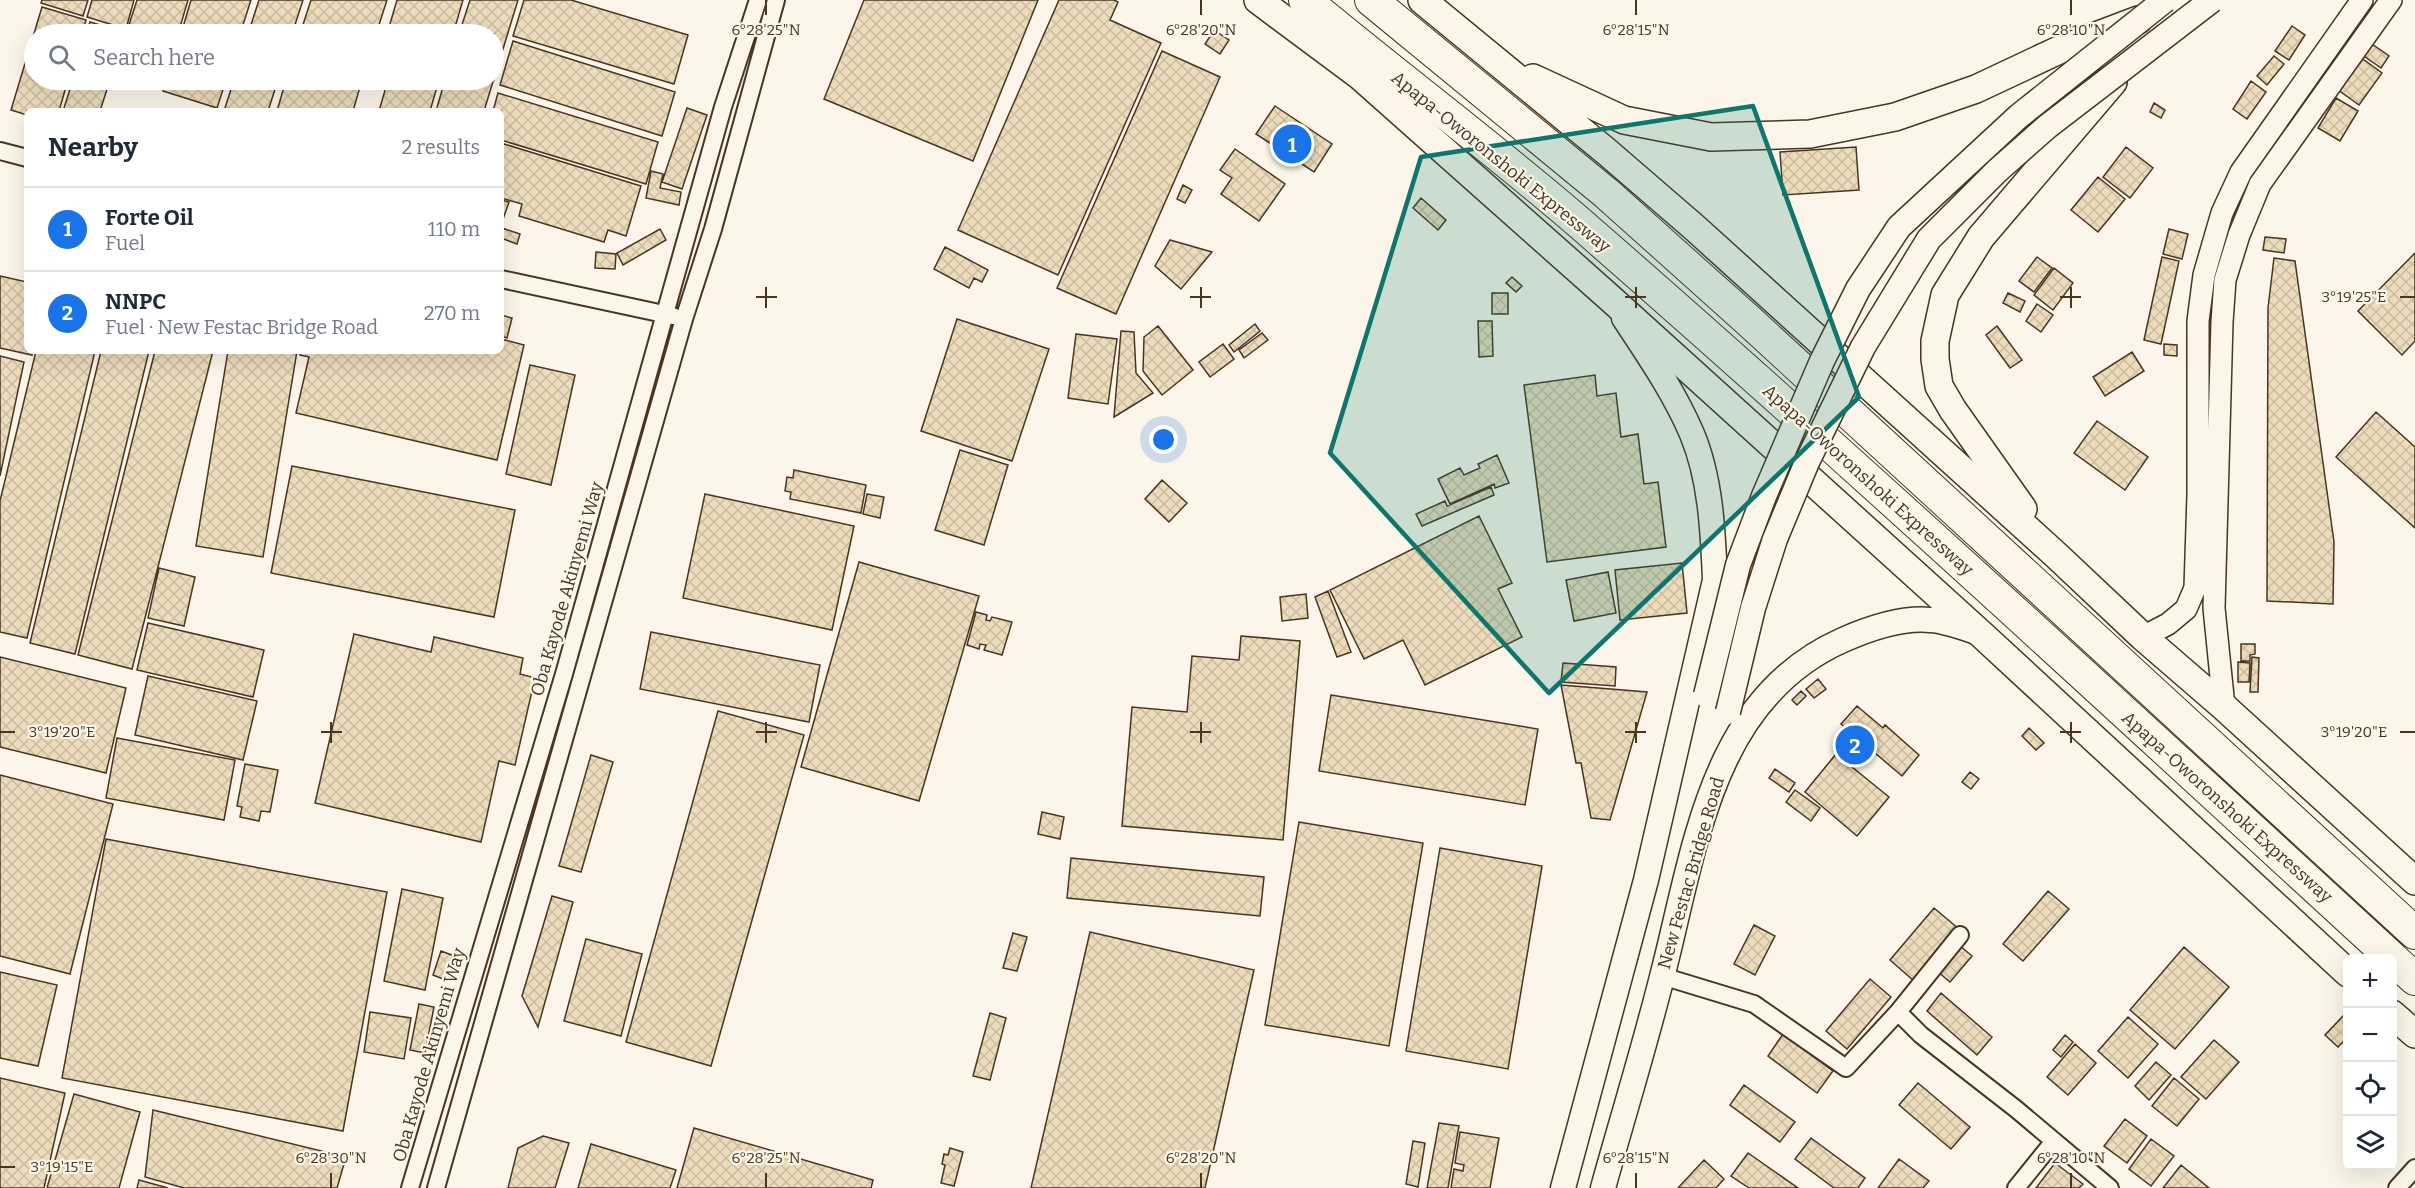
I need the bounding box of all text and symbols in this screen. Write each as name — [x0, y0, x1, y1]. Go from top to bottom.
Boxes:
text: 6°28'25"N — [731, 21, 801, 39]
text: 6°28'20"N — [1166, 21, 1236, 39]
text: 6°28'15"N — [1602, 21, 1670, 39]
text: 6°28'10"N — [2037, 21, 2105, 39]
search box — [24, 24, 504, 90]
icon: search — [45, 41, 78, 74]
text: Search here — [93, 44, 215, 71]
street label: Apapa-Oworonshoki Expressway — [1387, 67, 1615, 258]
pin: 1 — [1272, 122, 1312, 166]
text: Nearby — [48, 132, 138, 163]
text: 2 results — [401, 135, 480, 159]
text: Forte Oil — [105, 204, 193, 231]
text: 1 — [63, 217, 72, 241]
text: 110 m — [428, 217, 480, 241]
text: Fuel — [105, 231, 145, 255]
text: NNPC — [105, 288, 166, 315]
text: 3°19'25"E — [2322, 288, 2386, 306]
text: 2 — [62, 301, 73, 325]
text: 270 m — [424, 301, 480, 325]
text: Fuel · New Festac Bridge Road — [105, 315, 378, 339]
street label: Apapa-Oworonshoki Expressway — [1758, 380, 1978, 581]
your location — [1149, 425, 1178, 454]
street label: Oba Kayode Akinyemi Way — [526, 479, 608, 699]
street label: Apapa-Oworonshoki Expressway — [2117, 707, 2337, 908]
pin: 2 — [1836, 722, 1874, 768]
text: 3°19'20"E — [29, 723, 95, 741]
text: 3°19'20"E — [2321, 723, 2387, 741]
street label: New Festac Bridge Road — [1653, 774, 1729, 972]
street label: Oba Kayode Akinyemi Way — [388, 945, 470, 1165]
map controls — [2343, 954, 2397, 1170]
button: + — [2343, 954, 2397, 1008]
button: − — [2343, 1008, 2397, 1062]
button: locate — [2343, 1062, 2397, 1116]
button: layers — [2343, 1116, 2397, 1170]
text: 6°28'30"N — [295, 1149, 367, 1167]
text: 6°28'25"N — [731, 1149, 801, 1167]
text: 6°28'20"N — [1166, 1149, 1236, 1167]
text: 6°28'15"N — [1602, 1149, 1670, 1167]
text: 6°28'10"N — [2037, 1149, 2105, 1167]
text: 3°19'15"E — [31, 1158, 93, 1176]

